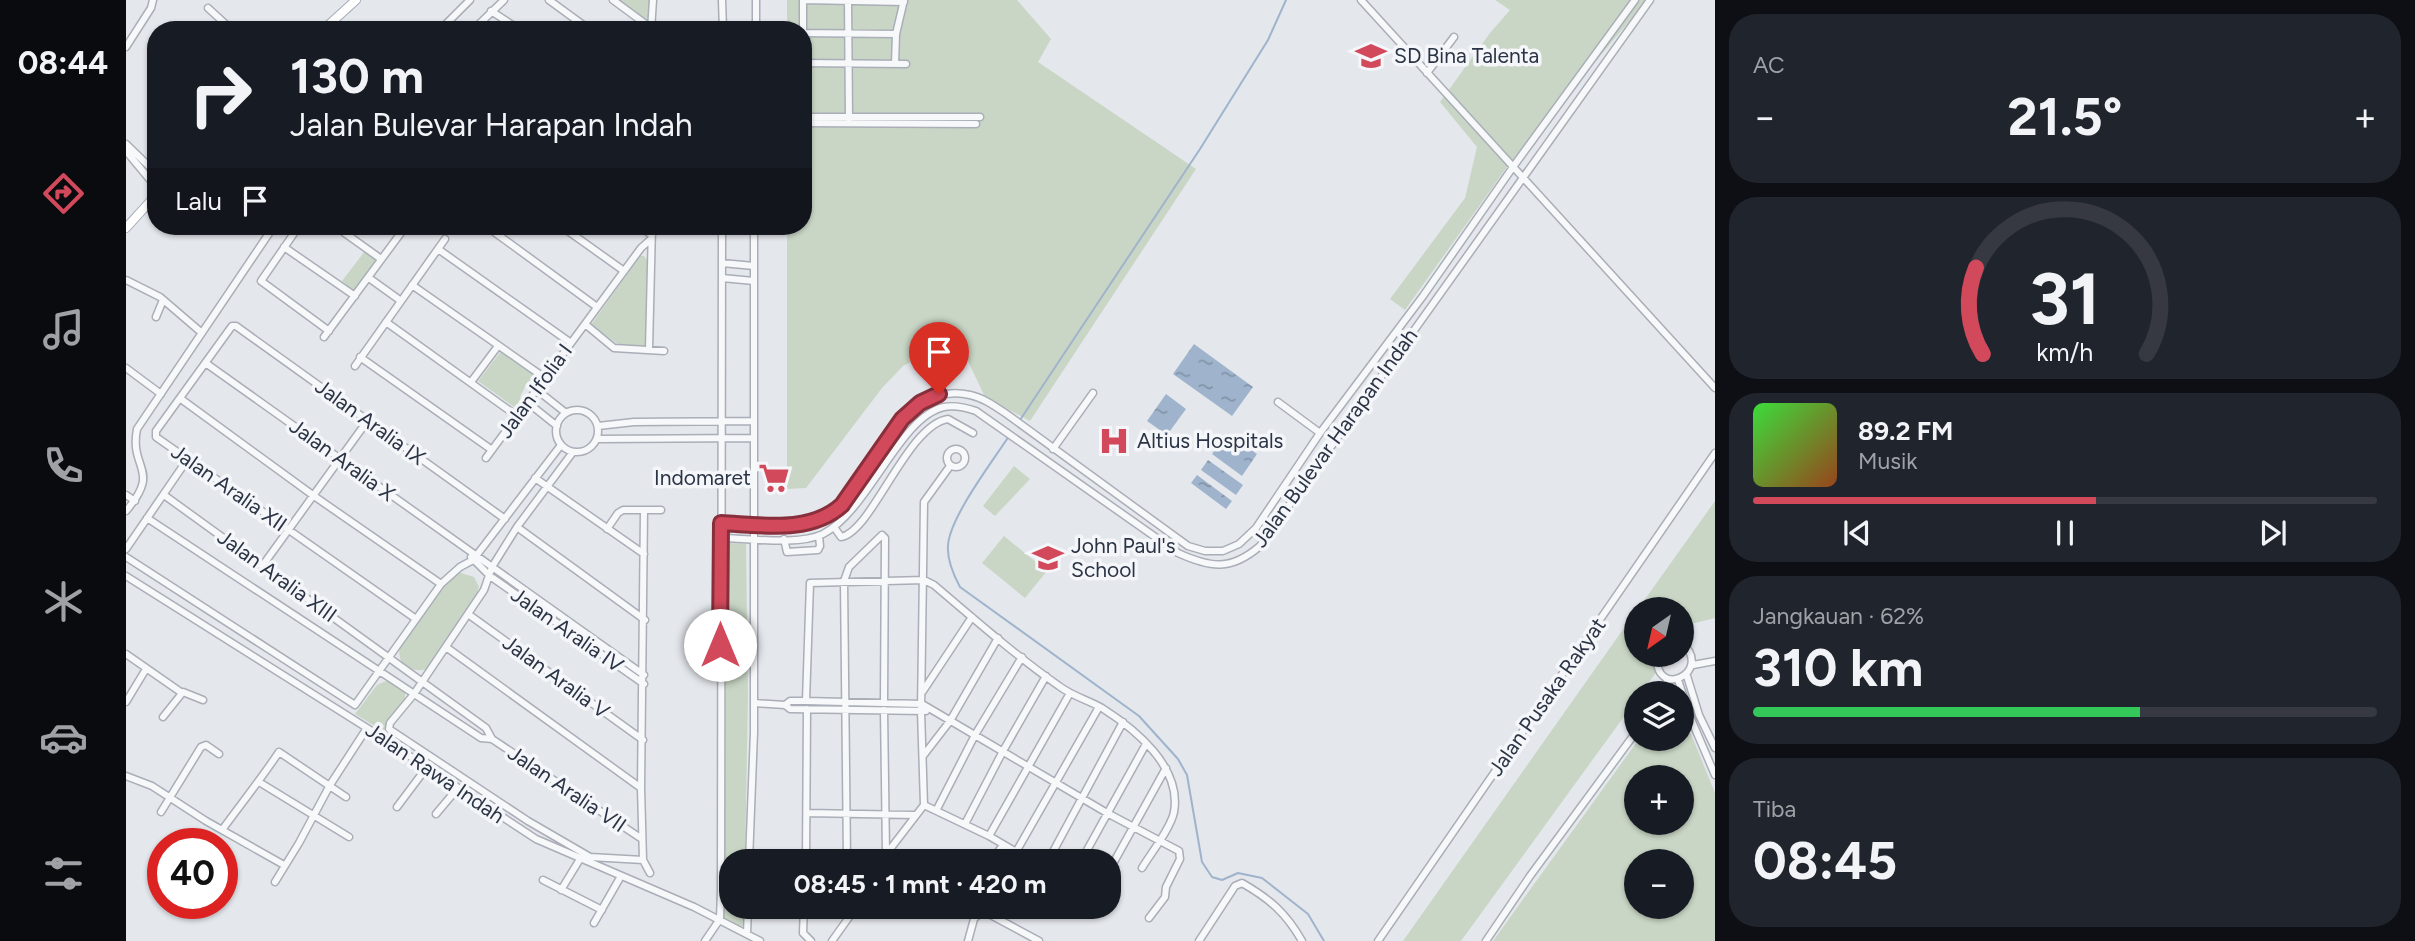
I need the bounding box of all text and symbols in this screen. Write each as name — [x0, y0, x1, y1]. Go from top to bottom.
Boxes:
school or university icon: SD Bina Talenta — [1354, 39, 1388, 73]
place label: SD Bina Talenta — [1394, 43, 1539, 68]
text: 08:44 — [18, 44, 108, 82]
text: 130 m — [290, 46, 424, 105]
icon: right — [175, 49, 266, 140]
text: AC — [1753, 51, 1785, 79]
text: 21.5° — [2008, 86, 2122, 148]
text: − — [1753, 94, 1777, 140]
text: + — [2353, 94, 2377, 140]
text: Jalan Bulevar Harapan Indah — [290, 106, 693, 144]
icon: directions — [39, 169, 88, 218]
icon: arrive — [236, 182, 274, 220]
text: Lalu — [175, 185, 222, 217]
text: 31 — [2029, 255, 2101, 342]
icon: music — [39, 305, 88, 354]
pin — [909, 322, 969, 394]
street label: Jalan Bulevar Harapan Indah — [1247, 323, 1422, 552]
icon: arrive — [920, 333, 958, 371]
text: km/h — [2036, 337, 2094, 367]
street label: Jalan Ifolia I — [492, 339, 577, 443]
street label: Jalan Aralia IX — [310, 373, 430, 470]
street label: Jalan Aralia X — [285, 413, 400, 506]
text: 89.2 FM — [1858, 415, 1953, 447]
hospital icon: Altius Hospitals — [1097, 424, 1131, 458]
place label: Altius Hospitals — [1137, 428, 1283, 453]
street label: Jalan Aralia XII — [167, 439, 292, 537]
icon: phone — [39, 441, 88, 490]
text: Musik — [1858, 447, 1918, 475]
supermarket icon: Indomaret — [757, 461, 791, 495]
place label: Indomaret — [654, 465, 751, 490]
icon: previous — [1838, 514, 1876, 552]
icon: pause — [2046, 514, 2084, 552]
icon: next — [2254, 514, 2292, 552]
street label: Jalan Aralia XIII — [213, 524, 342, 627]
place label: John Paul's School — [1071, 533, 1176, 582]
school or university icon: John Paul's School — [1031, 541, 1065, 575]
icon: climate — [39, 577, 88, 626]
street label: Jalan Aralia IV — [506, 582, 629, 678]
north arrow — [1624, 597, 1694, 667]
map controls — [1624, 597, 1694, 919]
text: Jangkauan · 62% — [1753, 602, 1924, 630]
position arrow — [683, 608, 757, 682]
street label: Jalan Pusaka Rakyat — [1483, 613, 1611, 781]
street label: Jalan Aralia V — [498, 630, 615, 724]
text: 310 km — [1753, 637, 1923, 699]
button: layers — [1624, 681, 1694, 751]
icon: car — [39, 713, 88, 762]
street label: Jalan Rawa Indah — [361, 717, 509, 828]
street label: Jalan Aralia VII — [503, 740, 631, 837]
button: + — [1624, 765, 1694, 835]
text: Tiba — [1753, 795, 1796, 823]
speed limit sign: 40 — [147, 828, 238, 919]
text: 08:45 — [1753, 830, 1897, 892]
icon: filters — [39, 849, 88, 898]
button: − — [1624, 849, 1694, 919]
text: 08:45 · 1 mnt · 420 m — [794, 868, 1046, 900]

